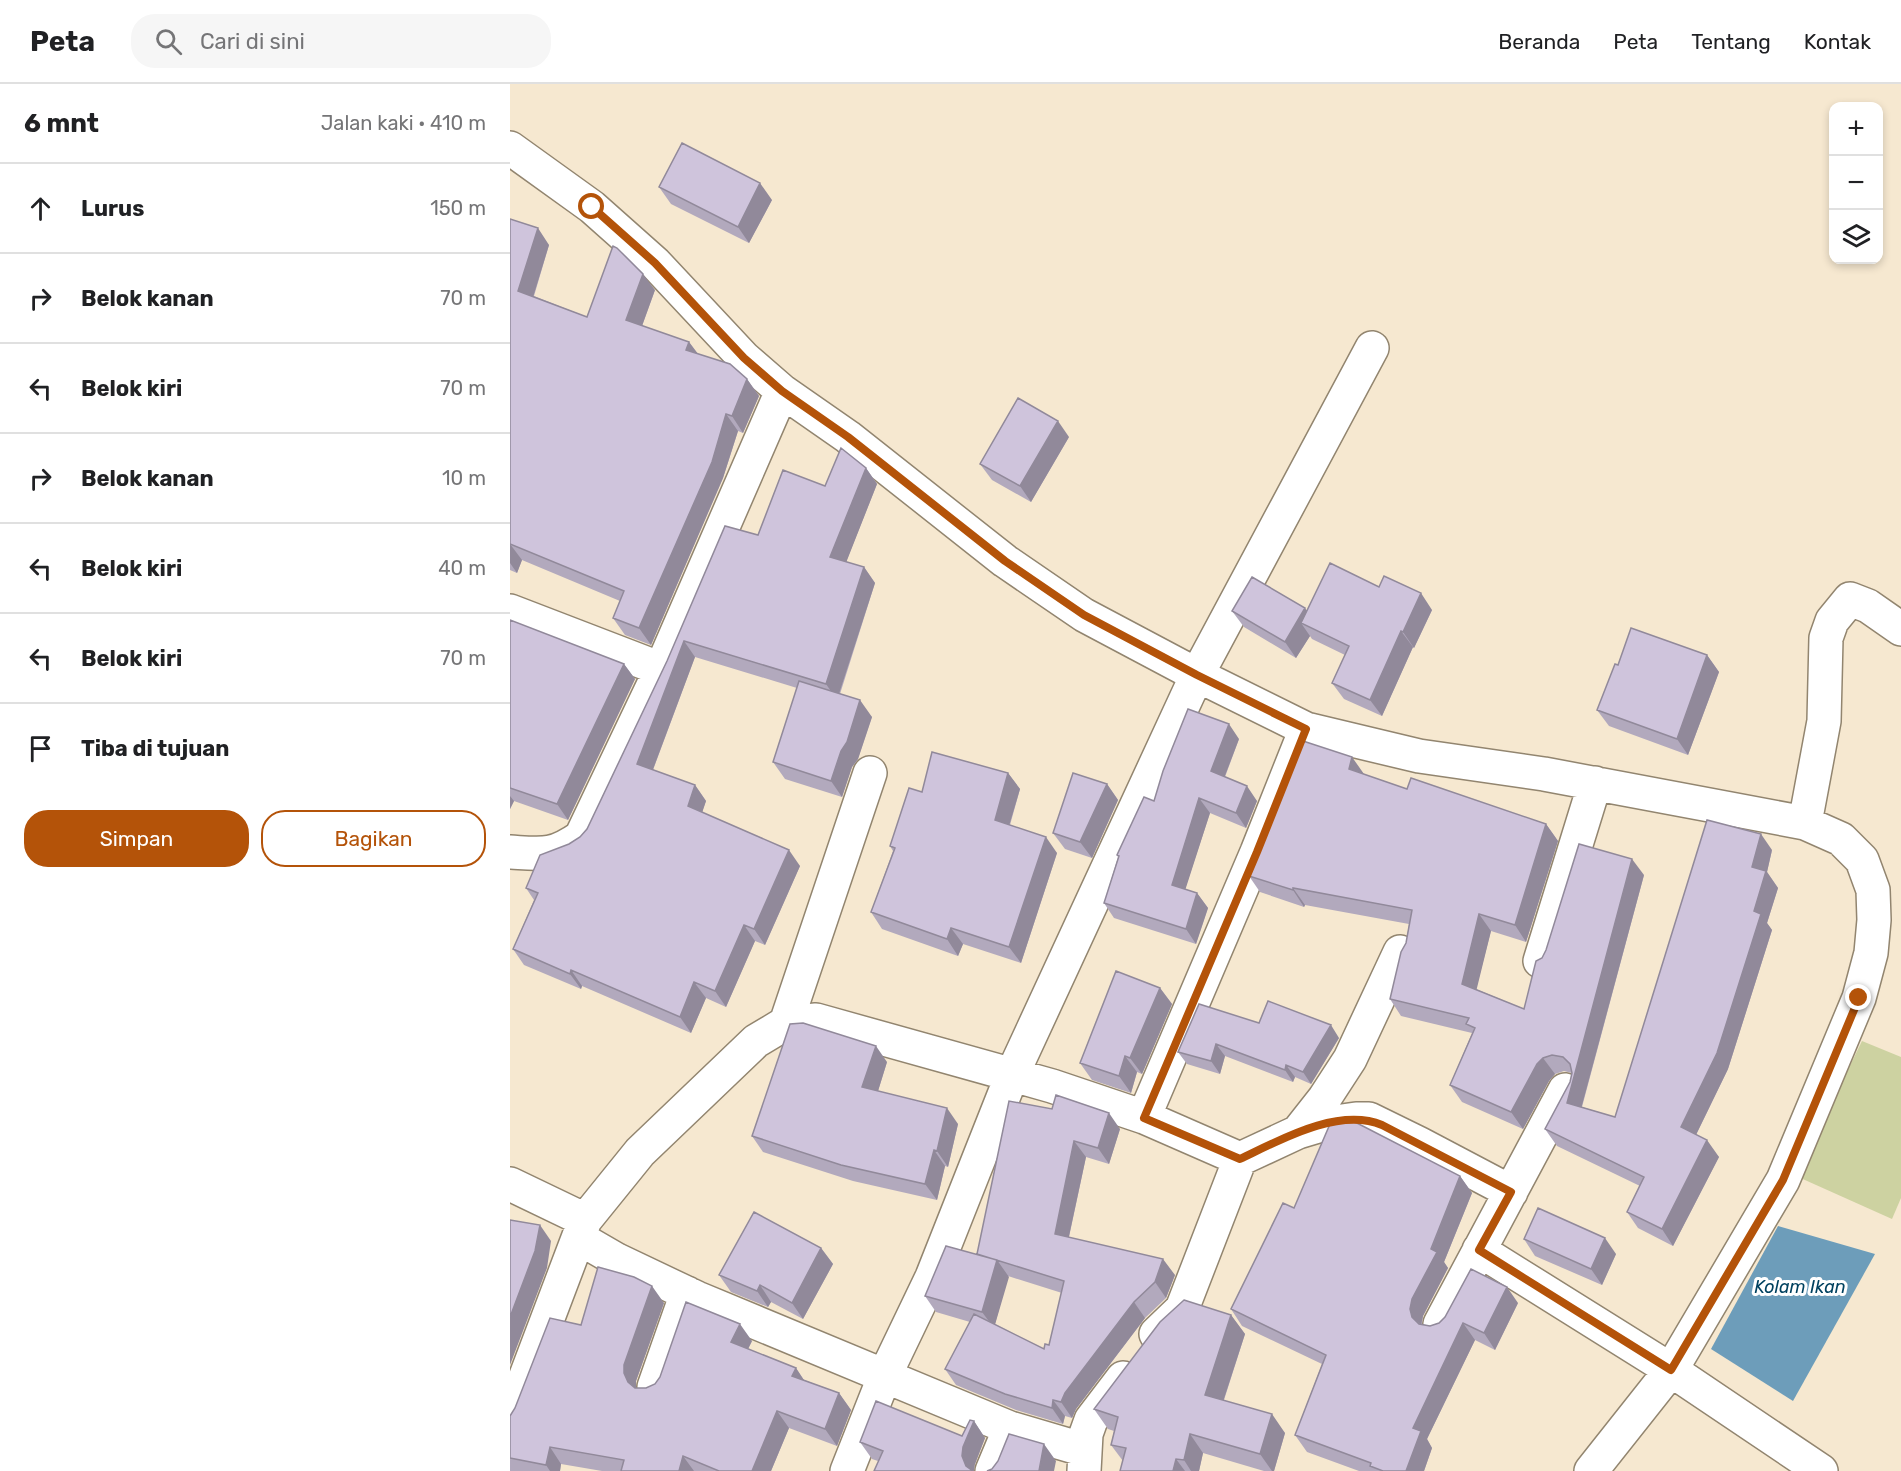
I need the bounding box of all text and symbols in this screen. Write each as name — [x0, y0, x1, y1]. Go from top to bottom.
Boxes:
search box — [131, 14, 551, 68]
text: Peta — [30, 25, 95, 58]
icon: search — [152, 25, 185, 58]
text: Cari di sini — [200, 28, 305, 55]
text: Beranda — [1498, 29, 1580, 54]
text: Peta — [1613, 29, 1658, 54]
text: Tentang — [1691, 29, 1771, 54]
text: Kontak — [1804, 29, 1871, 54]
map controls — [1829, 102, 1883, 264]
button: + — [1829, 102, 1883, 156]
text: 6 mnt — [24, 108, 99, 139]
text: Jalan kaki · 410 m — [321, 111, 486, 135]
button: − — [1829, 156, 1883, 210]
icon: ahead — [24, 192, 57, 225]
route start — [578, 193, 604, 219]
text: Lurus — [81, 195, 144, 222]
text: 150 m — [430, 196, 486, 220]
button: layers — [1829, 210, 1883, 264]
icon: right — [24, 282, 57, 315]
text: Belok kanan — [81, 285, 214, 312]
text: 70 m — [440, 286, 486, 310]
icon: left — [24, 372, 57, 405]
text: Belok kiri — [81, 375, 182, 402]
text: 70 m — [440, 376, 486, 400]
icon: right — [24, 462, 57, 495]
text: Belok kanan — [81, 465, 214, 492]
text: 10 m — [442, 466, 486, 490]
icon: left — [24, 552, 57, 585]
text: Belok kiri — [81, 555, 182, 582]
text: 40 m — [438, 556, 486, 580]
icon: left — [24, 642, 57, 675]
text: Belok kiri — [81, 645, 182, 672]
text: 70 m — [440, 646, 486, 670]
icon: arrive — [24, 732, 57, 765]
text: Tiba di tujuan — [81, 735, 229, 762]
button: Simpan — [24, 810, 249, 867]
button: Bagikan — [261, 810, 486, 867]
route end — [1845, 984, 1871, 1010]
water label: Kolam Ikan — [1754, 1276, 1846, 1298]

